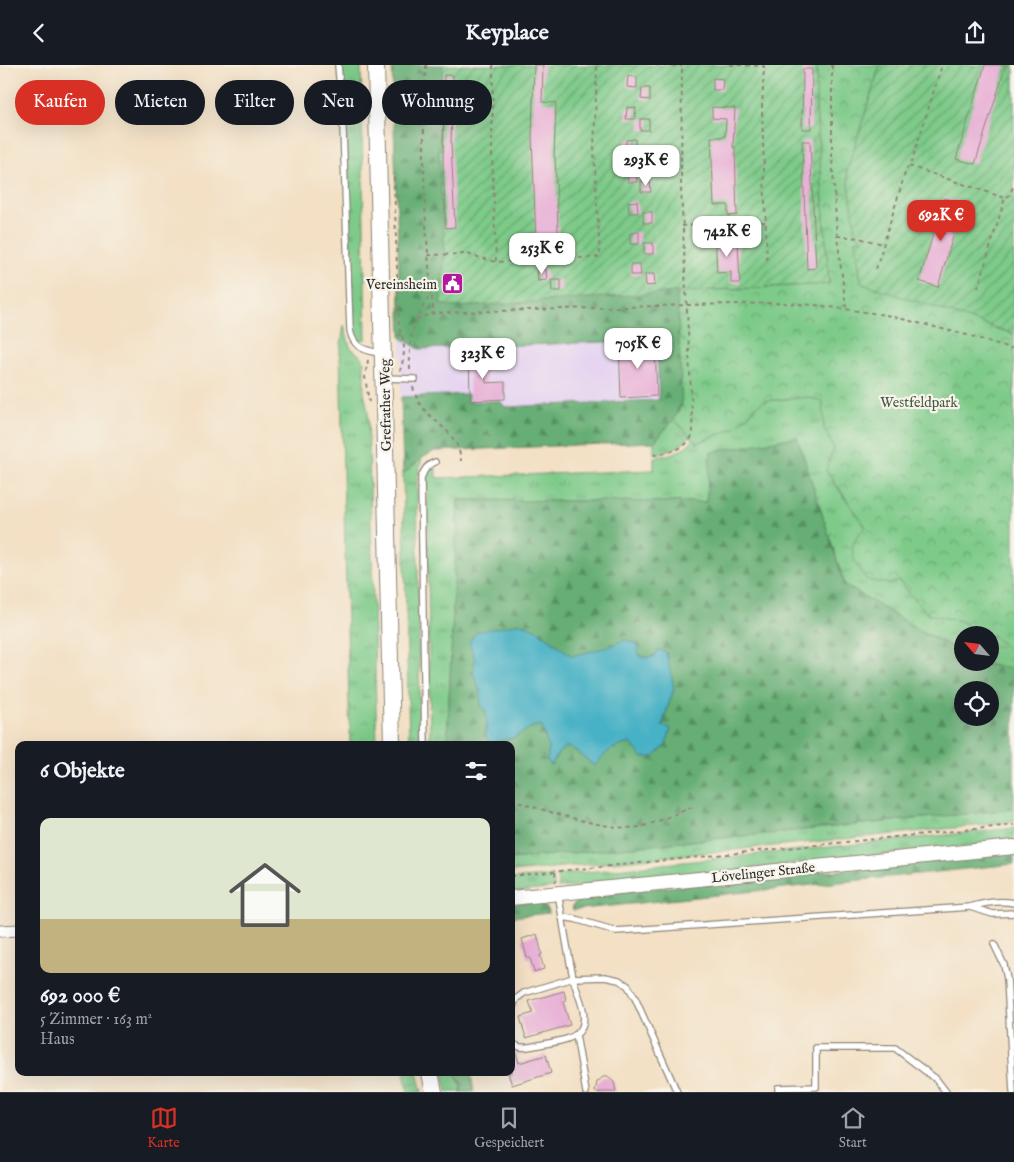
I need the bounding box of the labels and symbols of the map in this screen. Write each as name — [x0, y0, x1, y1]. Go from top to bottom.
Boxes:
pin: 293K € — [605, 145, 687, 187]
pin: 692K € — [900, 199, 982, 242]
pin: 742K € — [686, 215, 768, 258]
pin: 253K € — [501, 233, 583, 275]
public building icon: Vereinsheim — [441, 272, 465, 296]
place label: Vereinsheim — [365, 276, 437, 294]
pin: 705K € — [597, 327, 679, 370]
pin: 323K € — [442, 337, 524, 380]
street label: Grefrather Weg — [376, 358, 396, 451]
park label: Westfeldpark — [880, 394, 958, 412]
north arrow — [954, 626, 999, 671]
street label: Lövelinger Straße — [710, 859, 816, 887]

